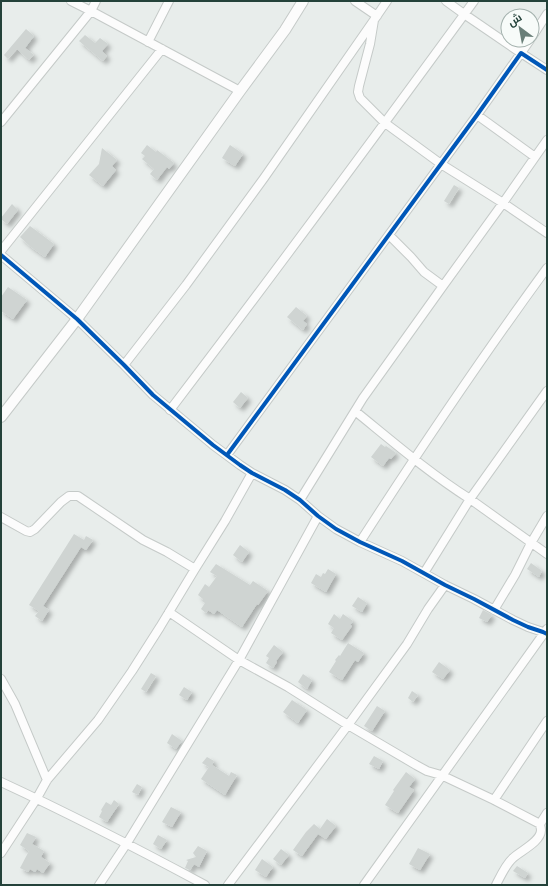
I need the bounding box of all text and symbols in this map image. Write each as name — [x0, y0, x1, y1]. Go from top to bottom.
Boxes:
north arrow — [500, 8, 540, 48]
text: ش — [506, 11, 524, 29]

